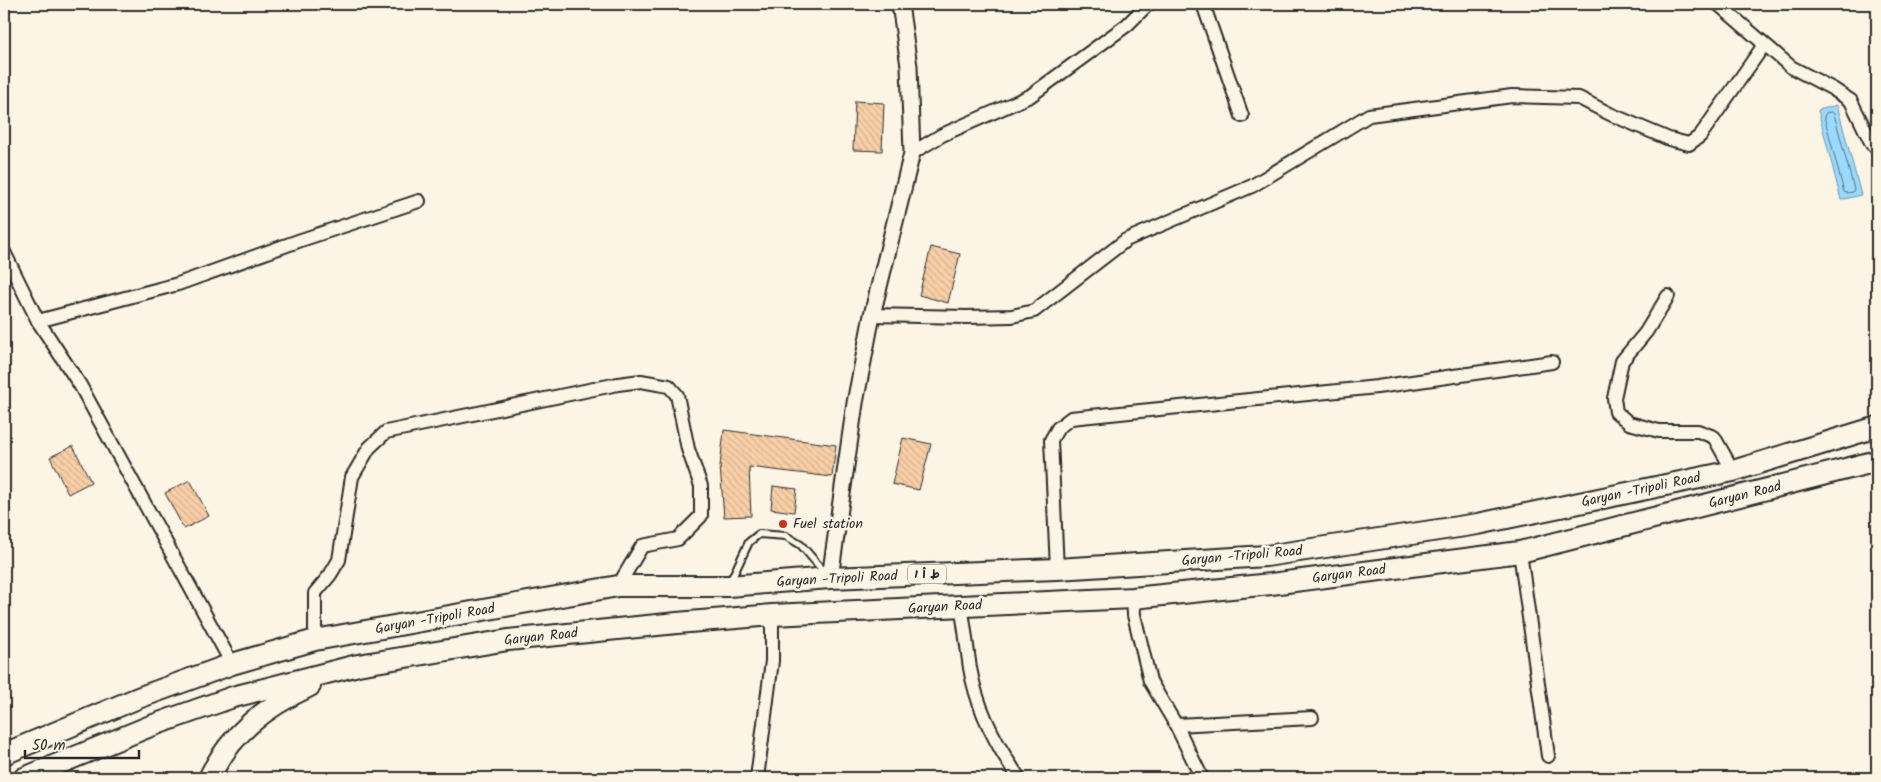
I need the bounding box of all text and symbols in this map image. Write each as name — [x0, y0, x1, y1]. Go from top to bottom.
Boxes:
street label: Garyan -Tripoli Road — [1579, 466, 1704, 513]
street label: Garyan Road — [1706, 475, 1785, 515]
place label: Fuel station — [793, 513, 863, 535]
marker: Fuel station — [777, 518, 789, 530]
street label: Garyan -Tripoli Road — [1181, 540, 1304, 572]
street label: Garyan Road — [1311, 558, 1388, 589]
road number: ط أ 1 — [908, 564, 946, 584]
street label: Garyan -Tripoli Road — [776, 565, 899, 593]
street label: Garyan Road — [907, 594, 984, 620]
street label: Garyan -Tripoli Road — [373, 597, 498, 640]
street label: Garyan Road — [503, 622, 580, 652]
scale bar — [25, 727, 139, 759]
text: 50 m — [32, 734, 66, 758]

